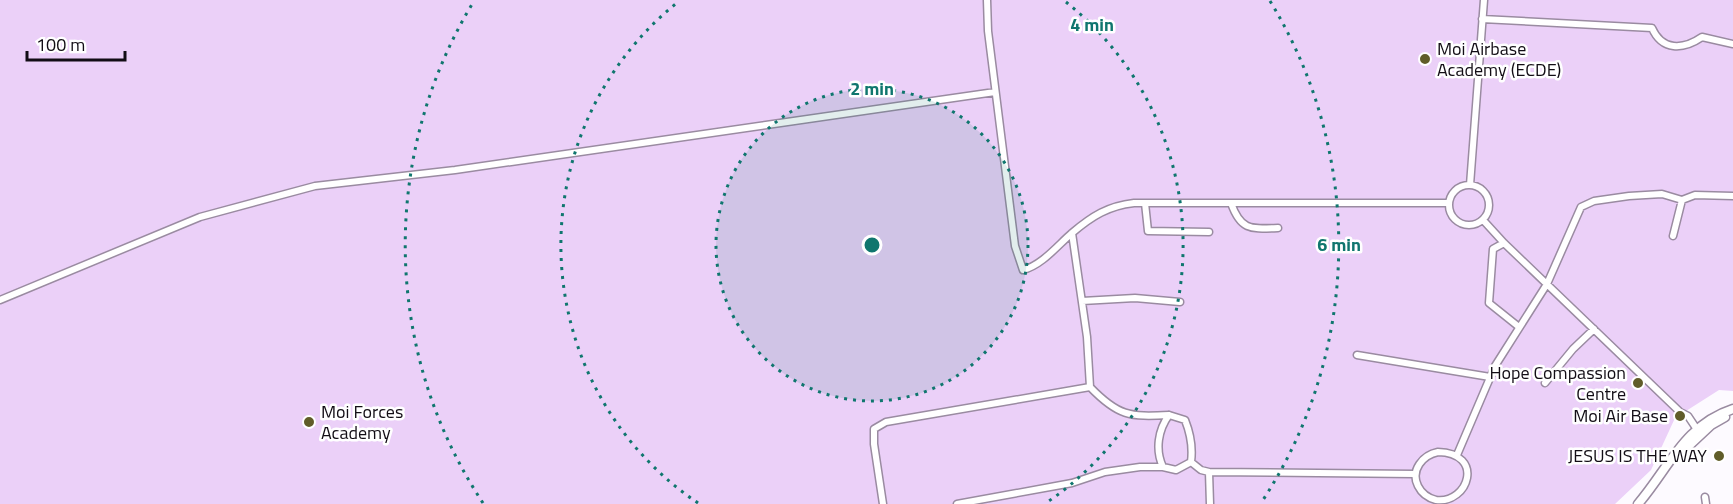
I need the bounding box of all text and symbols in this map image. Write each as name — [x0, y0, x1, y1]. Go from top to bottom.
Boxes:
text: 4 min — [1070, 11, 1114, 38]
scale bar — [27, 24, 124, 62]
text: 100 m — [36, 31, 85, 58]
place label: Moi Airbase Academy (ECDE) — [1437, 35, 1561, 83]
marker: Moi Airbase Academy (ECDE) — [1418, 52, 1432, 66]
text: 2 min — [850, 75, 894, 102]
text: 6 min — [1317, 231, 1361, 258]
centre of rings — [862, 235, 882, 255]
place label: Hope Compassion Centre — [1489, 359, 1626, 407]
marker: Hope Compassion Centre — [1631, 376, 1645, 390]
place label: Moi Forces Academy — [321, 398, 403, 446]
place label: Moi Air Base — [1573, 402, 1668, 429]
marker: Moi Air Base — [1673, 409, 1687, 423]
marker: Moi Forces Academy — [302, 415, 316, 429]
place label: JESUS IS THE WAY — [1568, 442, 1707, 469]
marker: JESUS IS THE WAY — [1712, 449, 1726, 463]

